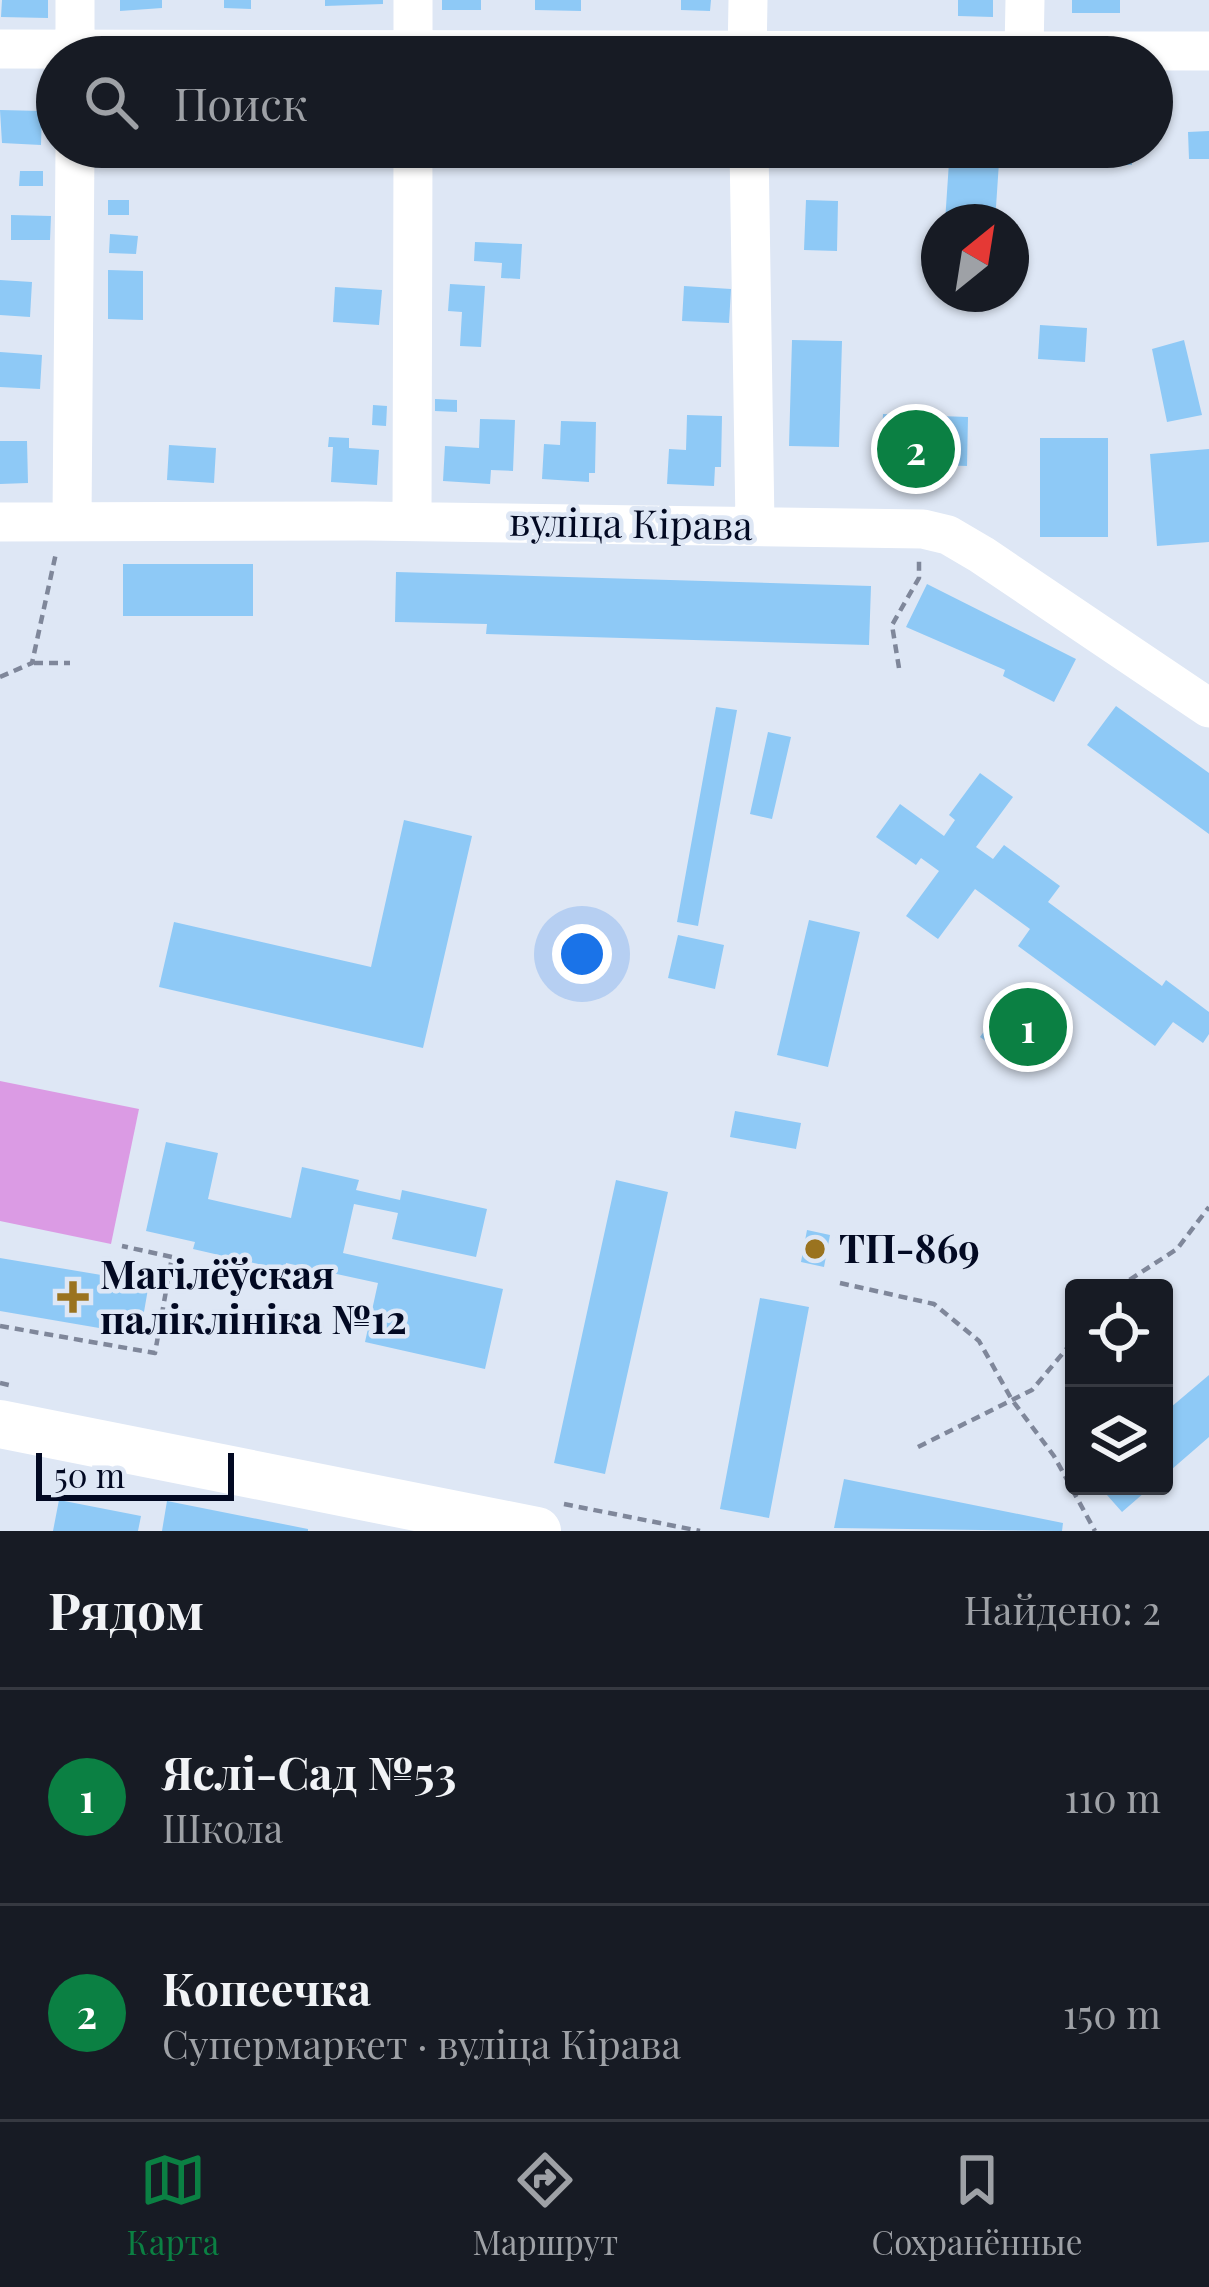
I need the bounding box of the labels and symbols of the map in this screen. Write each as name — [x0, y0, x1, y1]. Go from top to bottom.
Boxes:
north arrow — [921, 204, 1029, 312]
pin: 2 — [877, 404, 955, 494]
street label: вуліца Кірава — [509, 494, 754, 550]
your location — [552, 924, 612, 984]
pin: 1 — [989, 982, 1067, 1072]
place label: ТП-869 — [839, 1221, 980, 1273]
marker: ТП-869 — [802, 1236, 828, 1262]
place label: Магілёўская паліклініка №12 — [100, 1247, 407, 1344]
marker: Магілёўская паліклініка №12 — [57, 1281, 89, 1313]
scale bar — [36, 1447, 234, 1500]

